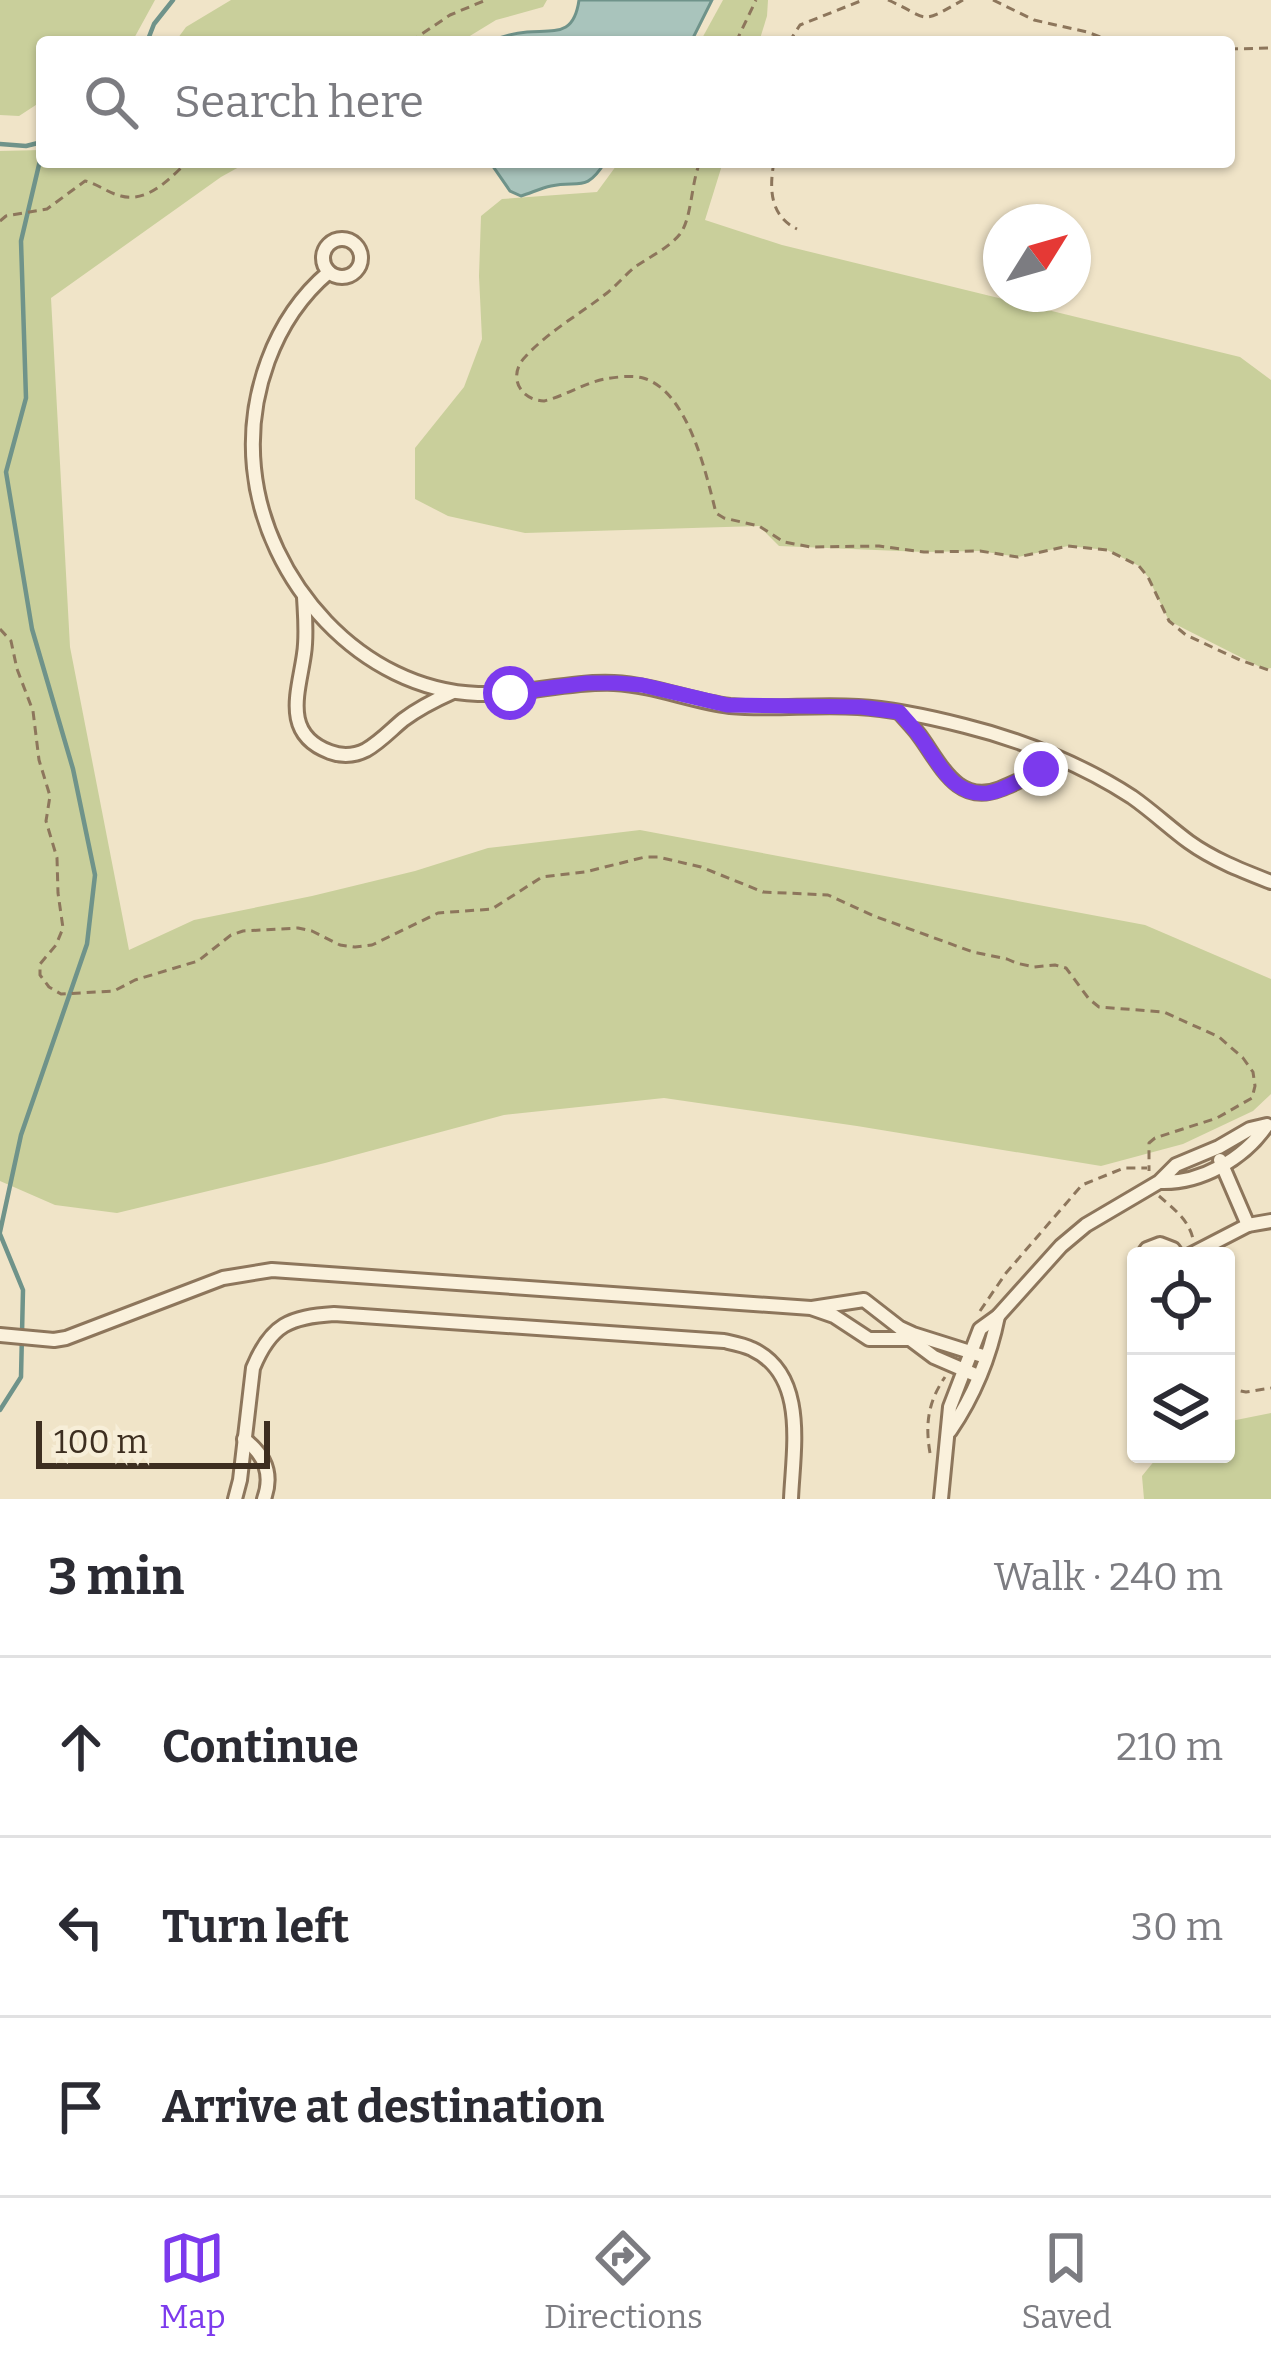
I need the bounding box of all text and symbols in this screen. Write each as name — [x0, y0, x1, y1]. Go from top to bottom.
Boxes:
search box — [36, 36, 1235, 168]
icon: search — [78, 69, 144, 135]
text: Search here — [174, 75, 424, 129]
north arrow — [983, 204, 1091, 312]
route start — [483, 666, 537, 720]
route end — [1014, 742, 1068, 796]
map controls — [1127, 1247, 1235, 1463]
button: locate — [1127, 1247, 1235, 1355]
button: layers — [1127, 1355, 1235, 1463]
scale bar — [36, 1415, 270, 1468]
text: 100 m — [54, 1422, 148, 1462]
text: 3 min — [48, 1546, 184, 1608]
text: Walk · 240 m — [994, 1554, 1223, 1600]
icon: ahead — [48, 1714, 114, 1780]
text: Continue — [162, 1720, 359, 1774]
text: 210 m — [1116, 1724, 1223, 1770]
icon: left — [48, 1894, 114, 1960]
text: Turn left — [162, 1900, 349, 1954]
text: 30 m — [1131, 1904, 1223, 1950]
icon: arrive — [48, 2074, 114, 2140]
text: Arrive at destination — [162, 2080, 604, 2134]
tab: Map — [159, 2225, 226, 2337]
tab: Directions — [544, 2225, 703, 2337]
tab: Saved — [1021, 2225, 1112, 2337]

